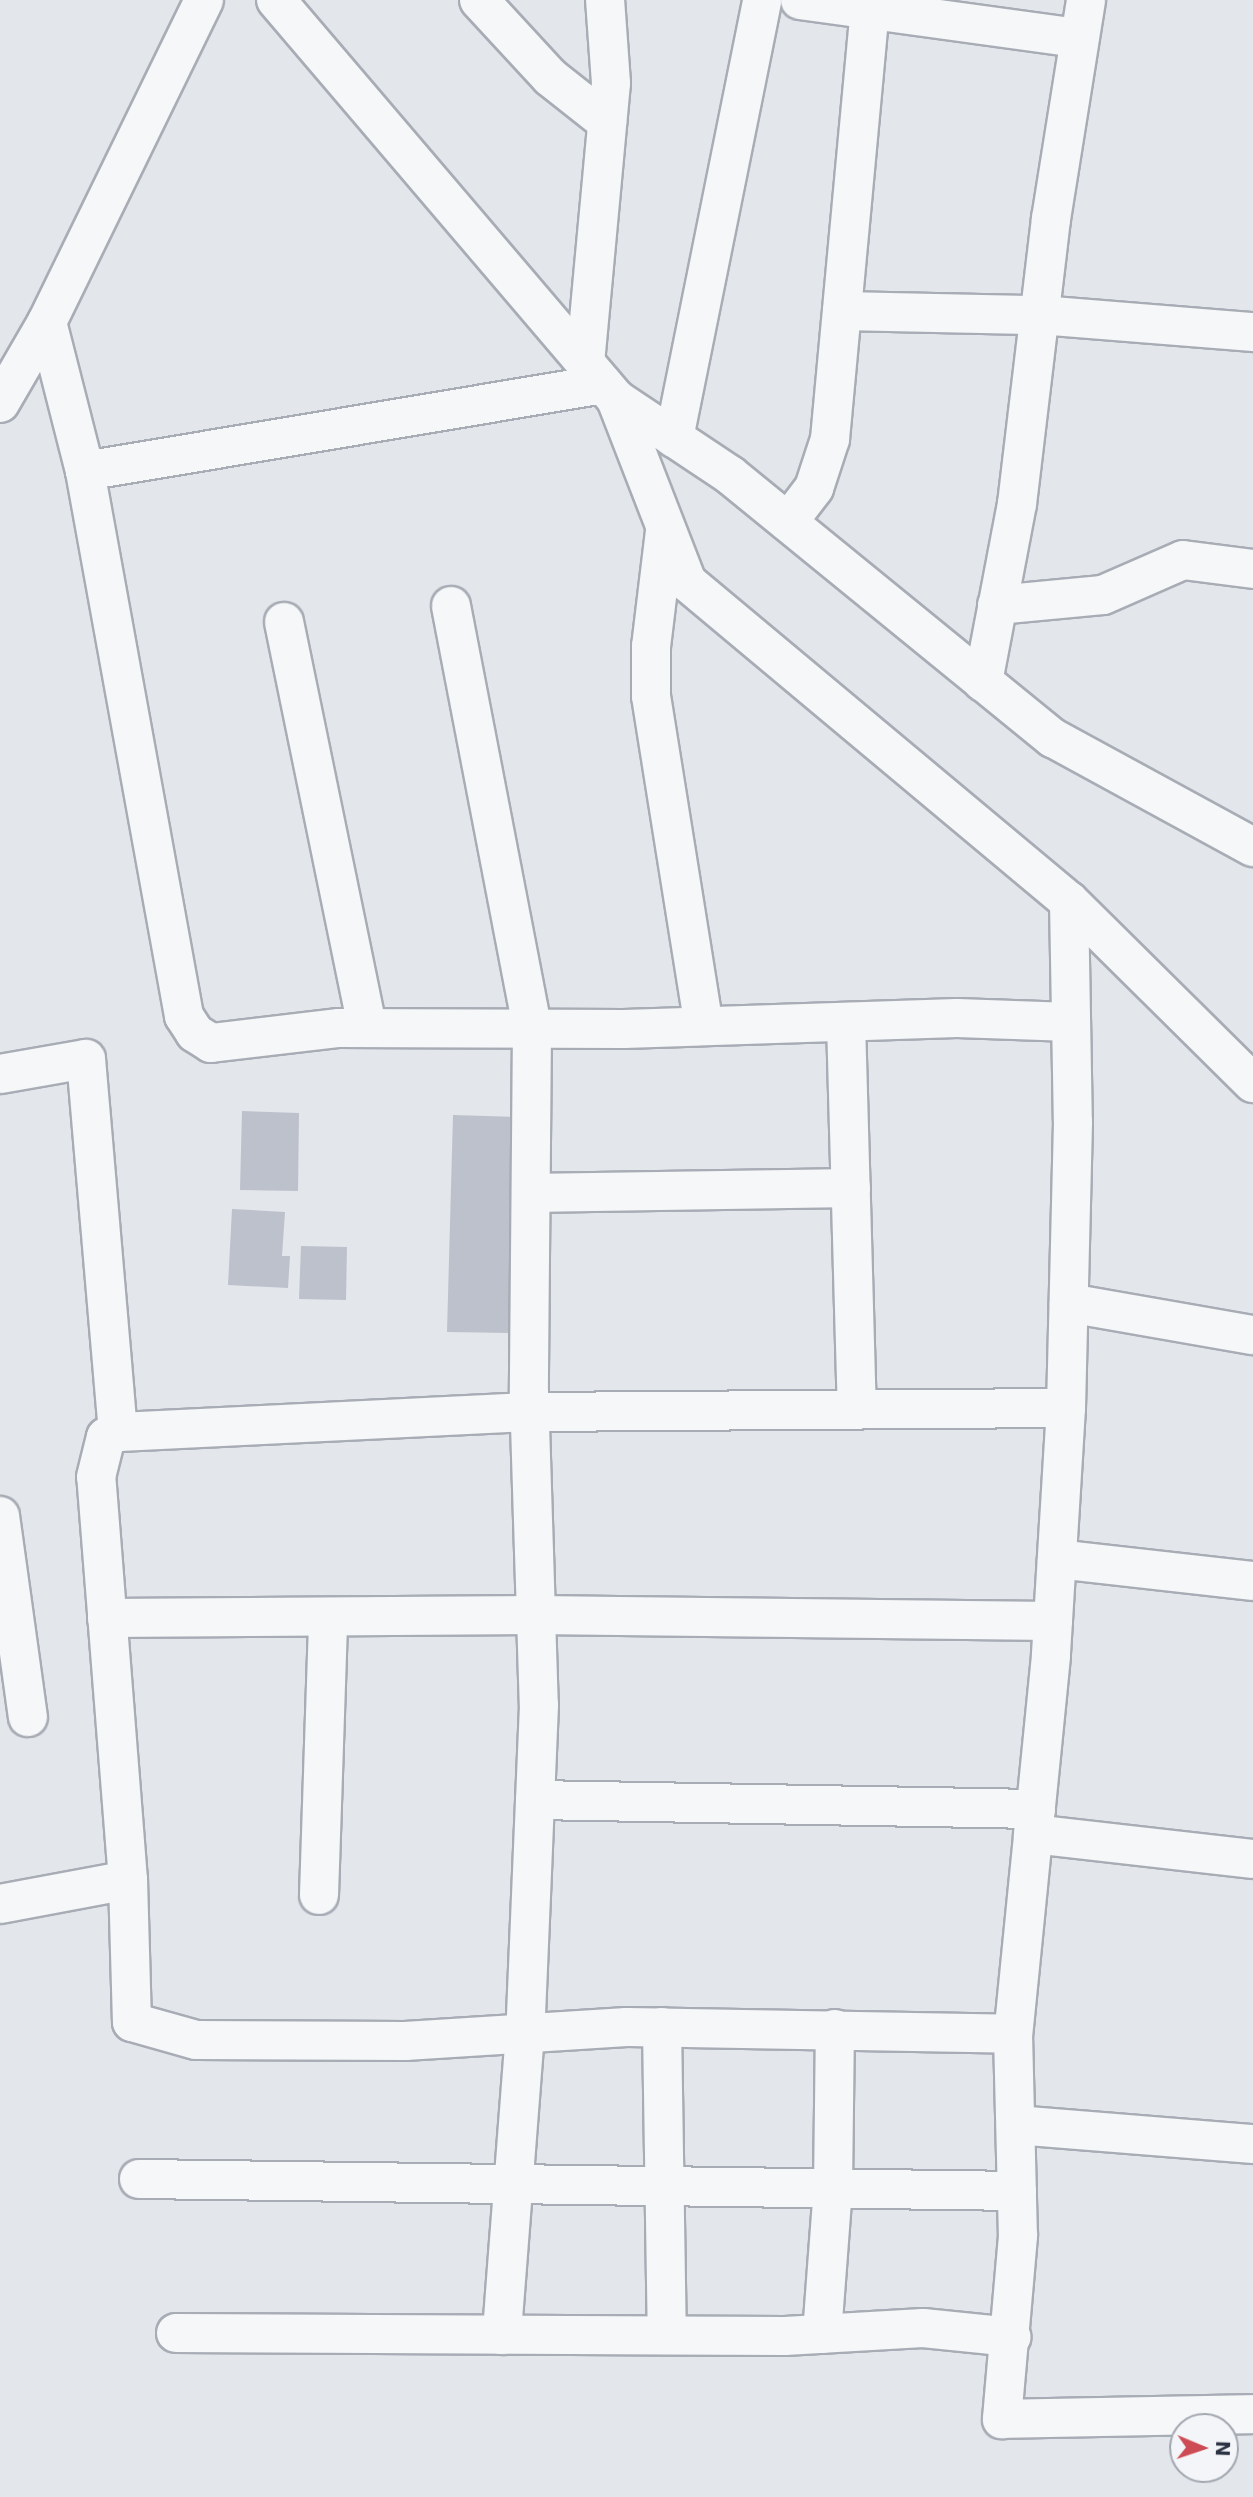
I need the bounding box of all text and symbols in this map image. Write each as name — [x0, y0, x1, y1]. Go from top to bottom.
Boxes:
north arrow — [1169, 2413, 1239, 2483]
text: N — [1212, 2440, 1234, 2457]

